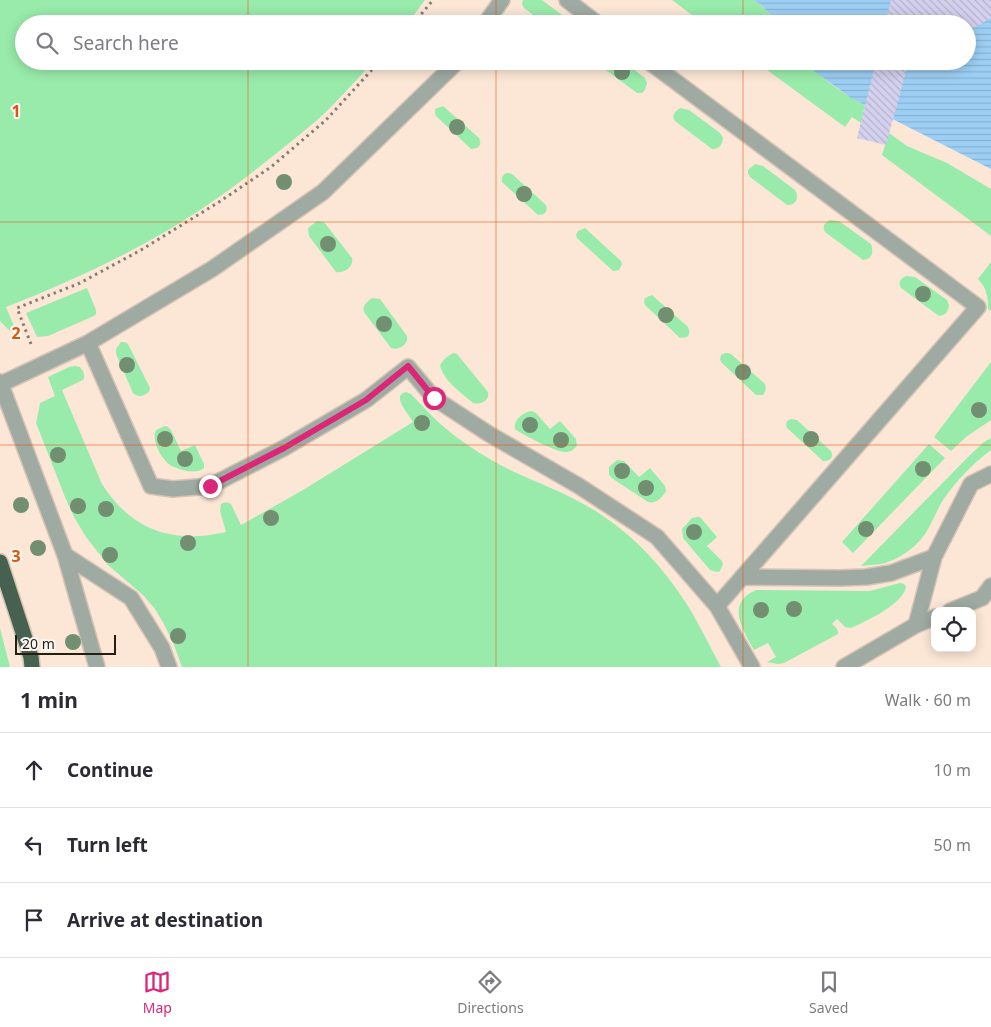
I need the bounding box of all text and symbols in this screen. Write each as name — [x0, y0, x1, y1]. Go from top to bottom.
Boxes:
search box — [15, 15, 976, 70]
icon: search — [33, 29, 61, 57]
text: Search here — [73, 30, 179, 56]
text: 1 — [11, 100, 21, 122]
text: 2 — [11, 322, 21, 344]
route start — [423, 387, 446, 410]
route end — [199, 475, 222, 498]
text: 3 — [11, 545, 21, 567]
map controls — [931, 607, 976, 652]
button: locate — [931, 607, 976, 652]
scale bar — [15, 632, 116, 655]
text: 20 m — [22, 634, 55, 653]
text: 1 min — [20, 686, 78, 714]
text: Walk · 60 m — [885, 689, 971, 711]
icon: ahead — [20, 756, 48, 784]
text: Continue — [67, 757, 153, 783]
text: 10 m — [934, 759, 971, 781]
icon: left — [20, 831, 48, 859]
text: Turn left — [67, 832, 148, 858]
text: 50 m — [934, 834, 971, 856]
icon: arrive — [20, 906, 48, 934]
text: Arrive at destination — [67, 907, 263, 933]
tab: Map — [143, 968, 172, 1017]
tab: Directions — [457, 968, 524, 1017]
tab: Saved — [809, 968, 848, 1017]

